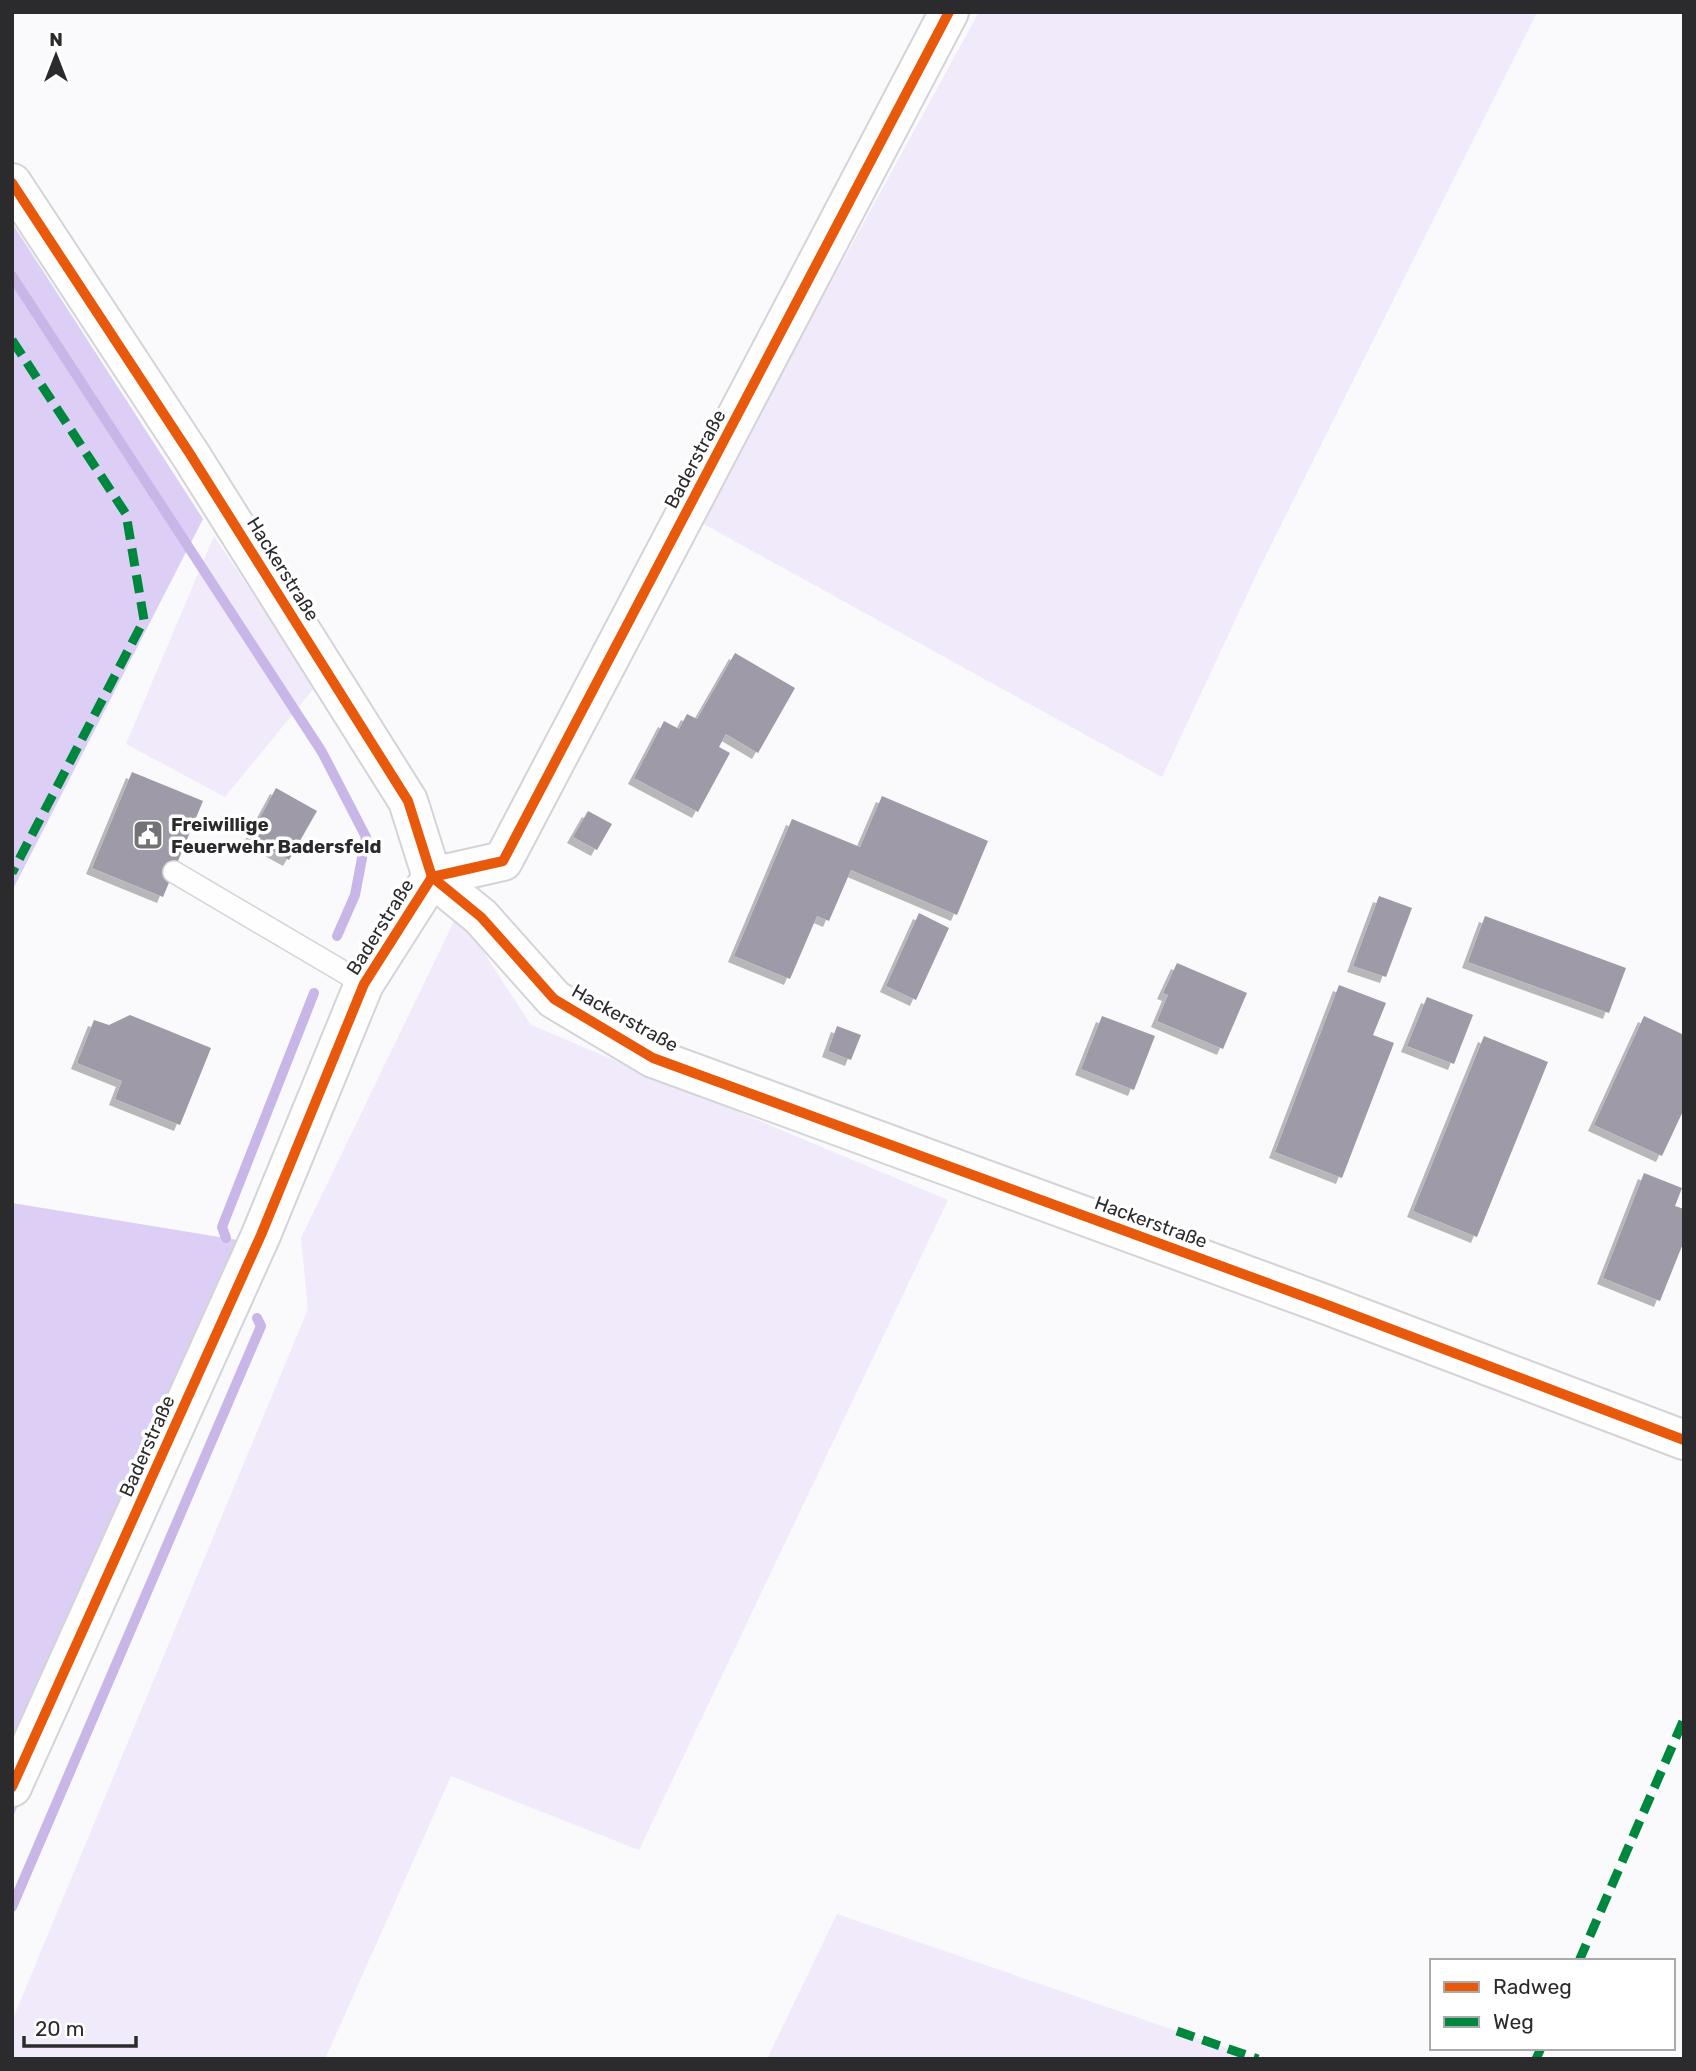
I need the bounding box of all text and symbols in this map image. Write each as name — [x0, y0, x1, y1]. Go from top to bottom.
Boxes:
north arrow — [21, 21, 91, 91]
text: N — [49, 28, 63, 51]
street label: Baderstraße — [659, 406, 731, 512]
street label: Hackerstraße — [242, 513, 324, 625]
place label: Freiwillige Feuerwehr Badersfeld — [171, 813, 381, 858]
public building icon: Freiwillige Feuerwehr Badersfeld — [131, 818, 165, 852]
street label: Baderstraße — [341, 875, 419, 979]
street label: Hackerstraße — [568, 979, 682, 1057]
street label: Hackerstraße — [1092, 1191, 1210, 1253]
street label: Baderstraße — [114, 1392, 180, 1500]
legend — [1430, 1959, 1675, 2050]
text: Radweg — [1493, 1974, 1572, 1999]
scale bar — [24, 2004, 136, 2048]
text: Weg — [1493, 2009, 1534, 2034]
text: 20 m — [35, 2016, 84, 2041]

